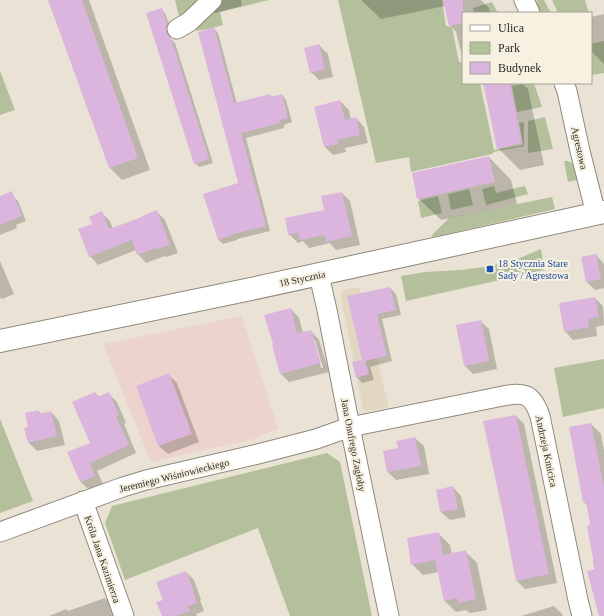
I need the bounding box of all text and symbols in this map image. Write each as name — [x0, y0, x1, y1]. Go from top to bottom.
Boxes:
legend — [462, 12, 592, 84]
text: Ulica — [498, 21, 525, 35]
text: Park — [498, 41, 520, 55]
text: Budynek — [498, 61, 541, 75]
street label: Agrestowa — [569, 126, 590, 171]
place label: 18 Stycznia Stare Sady / Agrestowa — [498, 258, 569, 281]
marker: 18 Stycznia Stare Sady / Agrestowa — [485, 264, 495, 274]
street label: 18 Stycznia — [278, 268, 327, 289]
street label: Jana Onufrego Zagłoby — [339, 398, 368, 492]
street label: Andrzeja Kmicica — [534, 414, 560, 489]
street label: Jeremiego Wiśniowieckiego — [118, 456, 230, 494]
street label: Króla Jana Kazimierza — [82, 514, 123, 605]

